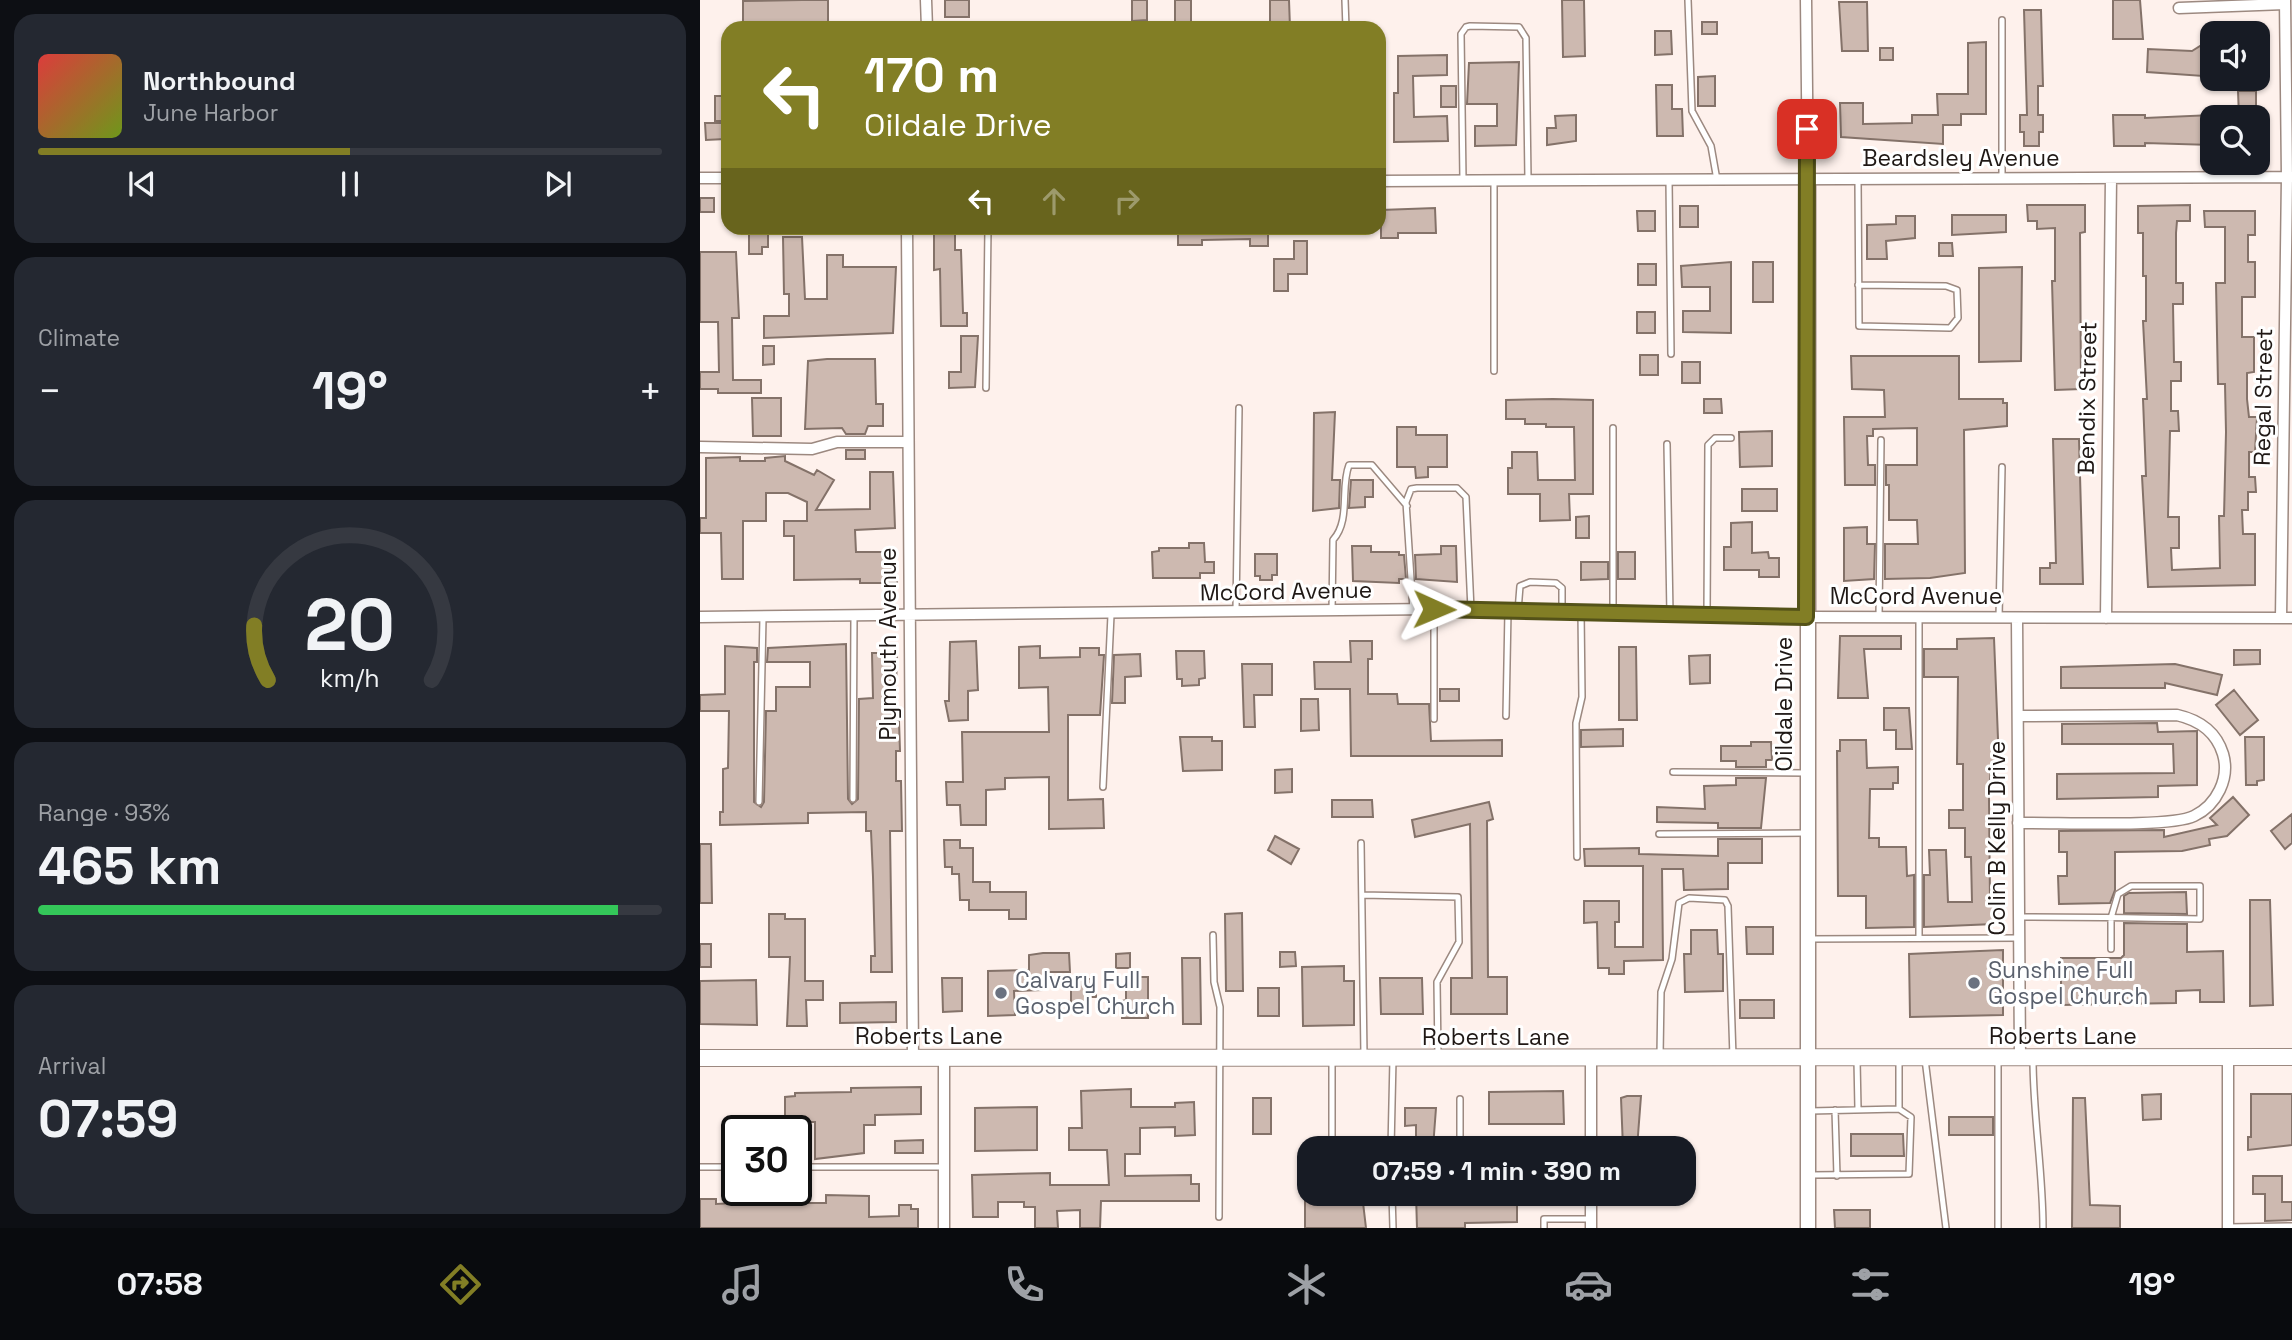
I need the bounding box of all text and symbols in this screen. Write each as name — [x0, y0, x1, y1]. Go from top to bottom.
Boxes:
map controls — [2200, 21, 2270, 175]
button: sound — [2200, 21, 2270, 91]
text: 170 m — [864, 44, 999, 106]
icon: left — [749, 49, 840, 140]
text: Northbound — [143, 64, 296, 98]
text: June Harbor — [143, 98, 278, 128]
pin — [1777, 99, 1837, 159]
text: Oildale Drive — [864, 105, 1052, 145]
button: search — [2200, 105, 2270, 175]
icon: arrive — [1788, 110, 1826, 148]
street label: Beardsley Avenue — [1862, 143, 2060, 173]
icon: previous — [123, 165, 161, 203]
icon: pause — [331, 165, 369, 203]
icon: next — [539, 165, 577, 203]
icon: left — [962, 182, 1000, 220]
icon: ahead — [1035, 182, 1073, 220]
icon: right — [1108, 182, 1146, 220]
street label: Bendix Street — [2071, 321, 2103, 475]
text: Climate — [38, 323, 120, 353]
street label: Regal Street — [2247, 328, 2279, 466]
text: 19° — [312, 358, 388, 424]
text: − — [38, 367, 62, 415]
text: + — [638, 367, 662, 415]
street label: Plymouth Avenue — [873, 547, 903, 741]
position arrow — [1397, 572, 1471, 646]
street label: McCord Avenue — [1199, 574, 1373, 608]
text: 20 — [305, 578, 395, 671]
street label: McCord Avenue — [1830, 581, 2002, 611]
street label: Oildale Drive — [1769, 637, 1799, 771]
text: km/h — [320, 662, 380, 694]
street label: Colin B Kelly Drive — [1982, 741, 2012, 935]
text: Range · 93% — [38, 798, 170, 828]
text: 465 km — [38, 833, 221, 899]
place label: Sunshine Full Gospel Church — [1988, 955, 2148, 1011]
place label: Calvary Full Gospel Church — [1015, 965, 1175, 1021]
marker: Sunshine Full Gospel Church — [1966, 975, 1982, 991]
marker: Calvary Full Gospel Church — [993, 985, 1009, 1001]
street label: Roberts Lane — [855, 1021, 1003, 1051]
street label: Roberts Lane — [1989, 1021, 2137, 1051]
street label: Roberts Lane — [1422, 1022, 1570, 1052]
text: Arrival — [38, 1051, 106, 1081]
text: 07:59 — [38, 1086, 178, 1152]
speed limit sign: 30 — [721, 1115, 812, 1206]
text: 07:59 · 1 min · 390 m — [1372, 1154, 1621, 1188]
icon: directions — [436, 1260, 485, 1309]
icon: music — [718, 1260, 767, 1309]
icon: phone — [1000, 1260, 1049, 1309]
icon: climate — [1282, 1260, 1331, 1309]
icon: car — [1564, 1260, 1613, 1309]
icon: filters — [1846, 1260, 1895, 1309]
text: 07:58 — [117, 1264, 202, 1304]
text: 19° — [2129, 1264, 2175, 1304]

